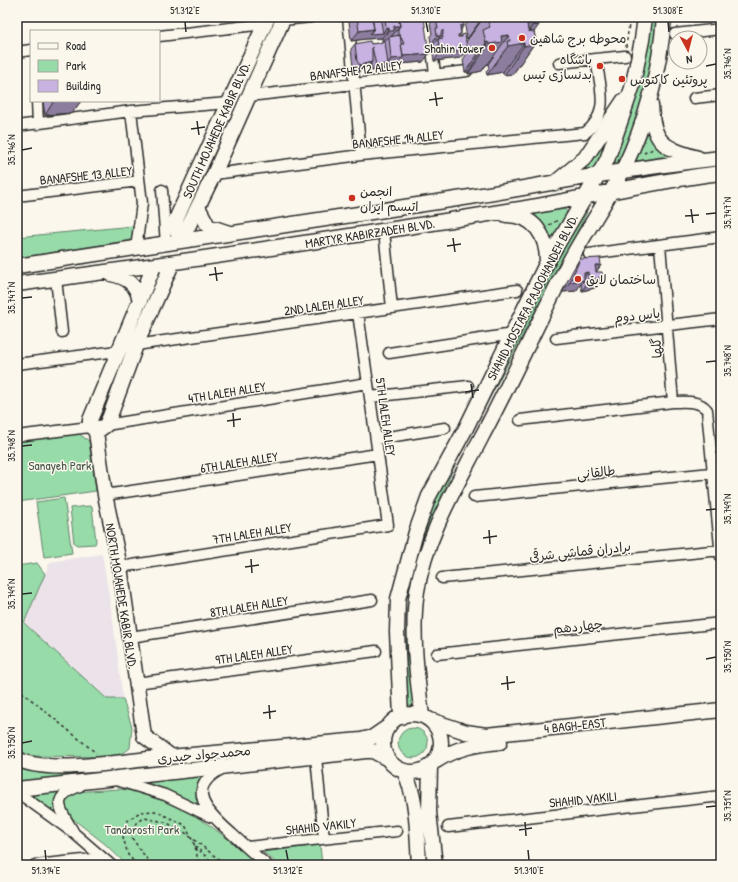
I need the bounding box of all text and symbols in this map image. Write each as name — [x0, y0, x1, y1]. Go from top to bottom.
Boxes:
text: 51.312°E — [170, 4, 200, 17]
text: 51.310°E — [411, 4, 441, 17]
text: 51.308°E — [653, 4, 684, 17]
place label: محوطه برج شاهین — [530, 29, 627, 48]
legend — [30, 30, 160, 102]
north arrow — [668, 30, 708, 70]
marker: محوطه برج شاهین — [517, 33, 527, 43]
text: Road — [66, 37, 86, 54]
place label: Shahin tower — [424, 39, 484, 57]
marker: Shahin tower — [487, 43, 497, 53]
text: 35.746°N — [721, 48, 734, 80]
place label: باشگاه بدنسازی تیس — [523, 50, 592, 83]
text: N — [685, 53, 693, 67]
street label: BANAFSHE 12 ALLEY — [309, 55, 404, 85]
text: Park — [66, 57, 86, 74]
street label: SOUTH MOJAHEDE KABIR BLVD. — [178, 59, 254, 201]
marker: باشگاه بدنسازی تیس — [595, 61, 605, 71]
place label: پروتئین کاکتوس — [630, 70, 708, 88]
marker: پروتئین کاکتوس — [617, 74, 627, 84]
text: Building — [66, 77, 101, 94]
street label: BANAFSHE 14 ALLEY — [351, 125, 445, 153]
text: 35.746°N — [5, 134, 18, 166]
street label: BANAFSHE 13 ALLEY — [39, 161, 133, 189]
place label: انجمن اتیسم ایران — [360, 182, 418, 217]
marker: انجمن اتیسم ایران — [347, 193, 357, 203]
text: 35.747°N — [721, 197, 734, 229]
street label: SHAHID MOSTAFA PAJOOHANDEH BLVD. — [482, 211, 582, 383]
street label: MARTYR KABIRZADEH BLVD. — [304, 214, 436, 252]
place label: ساختمان لایق — [586, 270, 656, 288]
marker: ساختمان لایق — [573, 274, 583, 284]
text: 35.747°N — [5, 282, 18, 314]
street label: 2ND LALEH ALLEY — [283, 290, 365, 320]
street label: یاس دوم — [613, 304, 661, 328]
street label: گلها — [646, 337, 666, 359]
text: 35.748°N — [721, 345, 734, 377]
street label: 4TH LALEH ALLEY — [187, 377, 267, 407]
street label: 5TH LALEH ALLEY — [372, 377, 400, 458]
text: 35.748°N — [5, 430, 18, 462]
street label: 6TH LALEH ALLEY — [199, 447, 280, 477]
park label: Sanayeh Park — [29, 456, 92, 474]
street label: طالقانی — [576, 461, 616, 484]
text: 35.749°N — [721, 494, 734, 524]
street label: 7TH LALEH ALLEY — [211, 518, 293, 548]
street label: NORTH MOJAHEDE KABIR BLVD. — [102, 522, 142, 670]
street label: برادران قماشی شرقی — [528, 537, 632, 566]
text: 35.749°N — [5, 579, 18, 609]
street label: 8TH LALEH ALLEY — [209, 591, 290, 621]
street label: چهاردهم — [552, 614, 604, 640]
street label: 9TH LALEH ALLEY — [214, 640, 294, 668]
text: 35.750°N — [721, 641, 734, 673]
street label: 4 BAGH-EAST — [543, 713, 608, 737]
text: 35.750°N — [5, 727, 18, 759]
street label: محمدجواد حیدری — [157, 741, 251, 767]
street label: SHAHID VAKILI — [548, 786, 618, 812]
text: 35.751°N — [721, 790, 734, 822]
street label: SHAHID VAKILY — [285, 813, 357, 839]
park label: Tandorosti Park — [105, 820, 180, 838]
text: 51.314°E — [32, 864, 61, 877]
text: 51.312°E — [273, 864, 303, 877]
text: 51.310°E — [514, 864, 544, 877]

